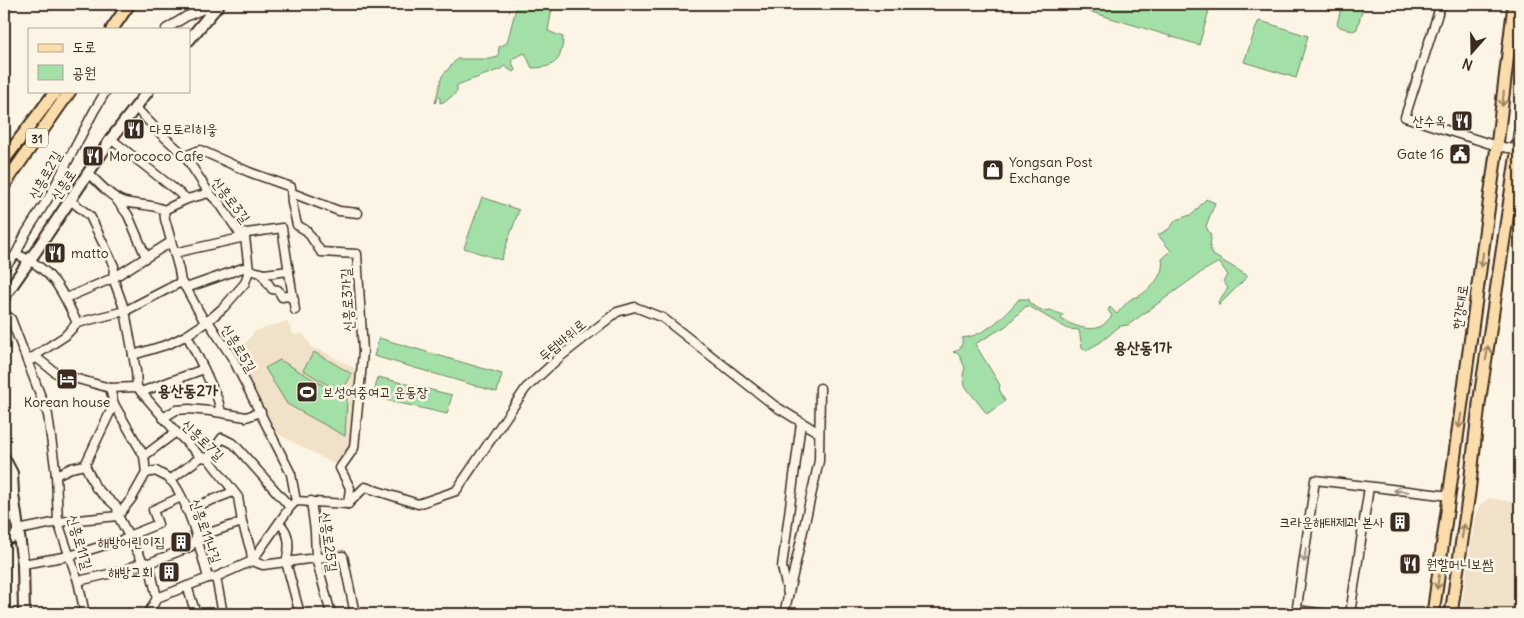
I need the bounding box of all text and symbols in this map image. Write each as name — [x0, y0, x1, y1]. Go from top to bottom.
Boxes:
legend — [28, 28, 190, 92]
north arrow — [1446, 28, 1496, 78]
text: 도로 — [72, 37, 96, 56]
text: N — [1460, 54, 1475, 74]
text: 공원 — [72, 63, 96, 82]
one-way arrow — [1498, 91, 1508, 107]
restaurant icon: 산수옥 — [1450, 109, 1474, 133]
place label: 산수옥 — [1412, 112, 1446, 130]
restaurant icon: 다모토리히읗 — [122, 117, 146, 141]
place label: 다모토리히읗 — [150, 120, 218, 138]
road number: 31 — [26, 128, 48, 148]
public building icon: Gate 16 — [1448, 142, 1472, 166]
restaurant icon: Morococo Cafe — [81, 144, 105, 168]
place label: Gate 16 — [1397, 145, 1444, 163]
place label: Morococo Cafe — [109, 147, 204, 165]
street label: 신흥로2길 — [25, 148, 65, 202]
place label: Yongsan Post Exchange — [1009, 153, 1093, 187]
shop icon: Yongsan Post Exchange — [981, 158, 1005, 182]
street label: 신흥로 — [47, 166, 79, 204]
street label: 신흥로3길 — [208, 173, 255, 227]
restaurant icon: matto — [43, 241, 67, 265]
place label: matto — [71, 244, 109, 262]
one-way arrow — [1477, 252, 1487, 268]
street label: 신흥로3가길 — [336, 267, 358, 333]
street label: 한강대로 — [1448, 283, 1472, 331]
street label: 두텁바위로 — [535, 315, 589, 365]
street label: 신흥로5길 — [218, 321, 261, 376]
district label: 용산동1가 — [1114, 337, 1172, 357]
one-way arrow — [1482, 345, 1492, 361]
hotel icon: Korean house — [55, 367, 79, 391]
district label: 용산동2가 — [158, 380, 218, 400]
sports icon: 보성여중여고 운동장 — [295, 380, 319, 404]
place label: 보성여중여고 운동장 — [323, 383, 428, 401]
place label: Korean house — [24, 393, 110, 411]
one-way arrow — [1455, 413, 1465, 429]
street label: 신흥로7길 — [178, 415, 228, 465]
one-way arrow — [1393, 486, 1409, 496]
street label: 신흥로11나길 — [187, 496, 226, 567]
building icon: 크라운해태제과 본사 — [1388, 510, 1412, 534]
street label: 신흥로25길 — [316, 511, 342, 574]
street label: 신흥로11길 — [64, 513, 97, 572]
place label: 크라운해태제과 본사 — [1279, 513, 1385, 531]
one-way arrow — [1458, 524, 1468, 540]
building icon: 해방어린이집 — [169, 530, 193, 554]
place label: 해방어린이집 — [97, 533, 165, 551]
one-way arrow — [1299, 547, 1309, 563]
restaurant icon: 원할머니보쌈 — [1398, 552, 1422, 576]
place label: 원할머니보쌈 — [1426, 555, 1494, 573]
building icon: 해방교회 — [157, 560, 181, 584]
place label: 해방교회 — [108, 563, 153, 581]
one-way arrow — [1433, 574, 1443, 590]

